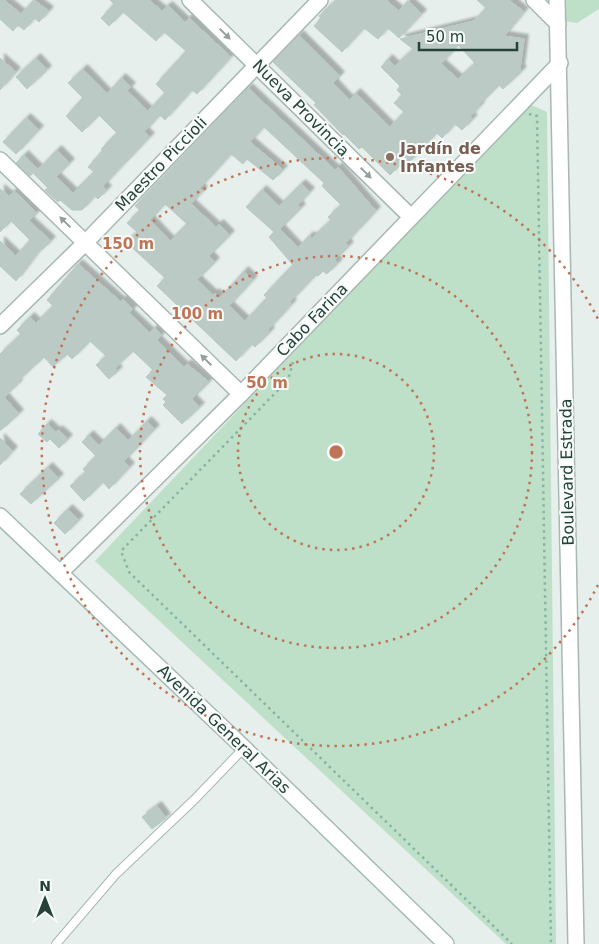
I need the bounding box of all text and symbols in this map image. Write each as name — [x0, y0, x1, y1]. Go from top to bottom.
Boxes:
scale bar — [419, 20, 516, 52]
one-way arrow — [219, 28, 231, 40]
text: 50 m — [426, 28, 464, 46]
street label: Nueva Provincia — [249, 56, 353, 160]
street label: Maestro Piccioli — [111, 113, 211, 215]
place label: Jardín de Infantes — [399, 139, 481, 176]
marker: Jardín de Infantes — [384, 151, 396, 163]
one-way arrow — [360, 167, 372, 179]
one-way arrow — [59, 216, 71, 228]
text: 150 m — [102, 235, 154, 253]
street label: Cabo Farina — [272, 279, 352, 361]
text: 100 m — [171, 305, 223, 323]
one-way arrow — [200, 354, 212, 366]
text: 50 m — [246, 374, 288, 392]
street label: Boulevard Estrada — [556, 398, 578, 546]
centre of rings — [327, 443, 345, 461]
street label: Avenida General Arias — [154, 661, 294, 797]
north arrow — [20, 874, 70, 924]
text: N — [39, 878, 51, 894]

